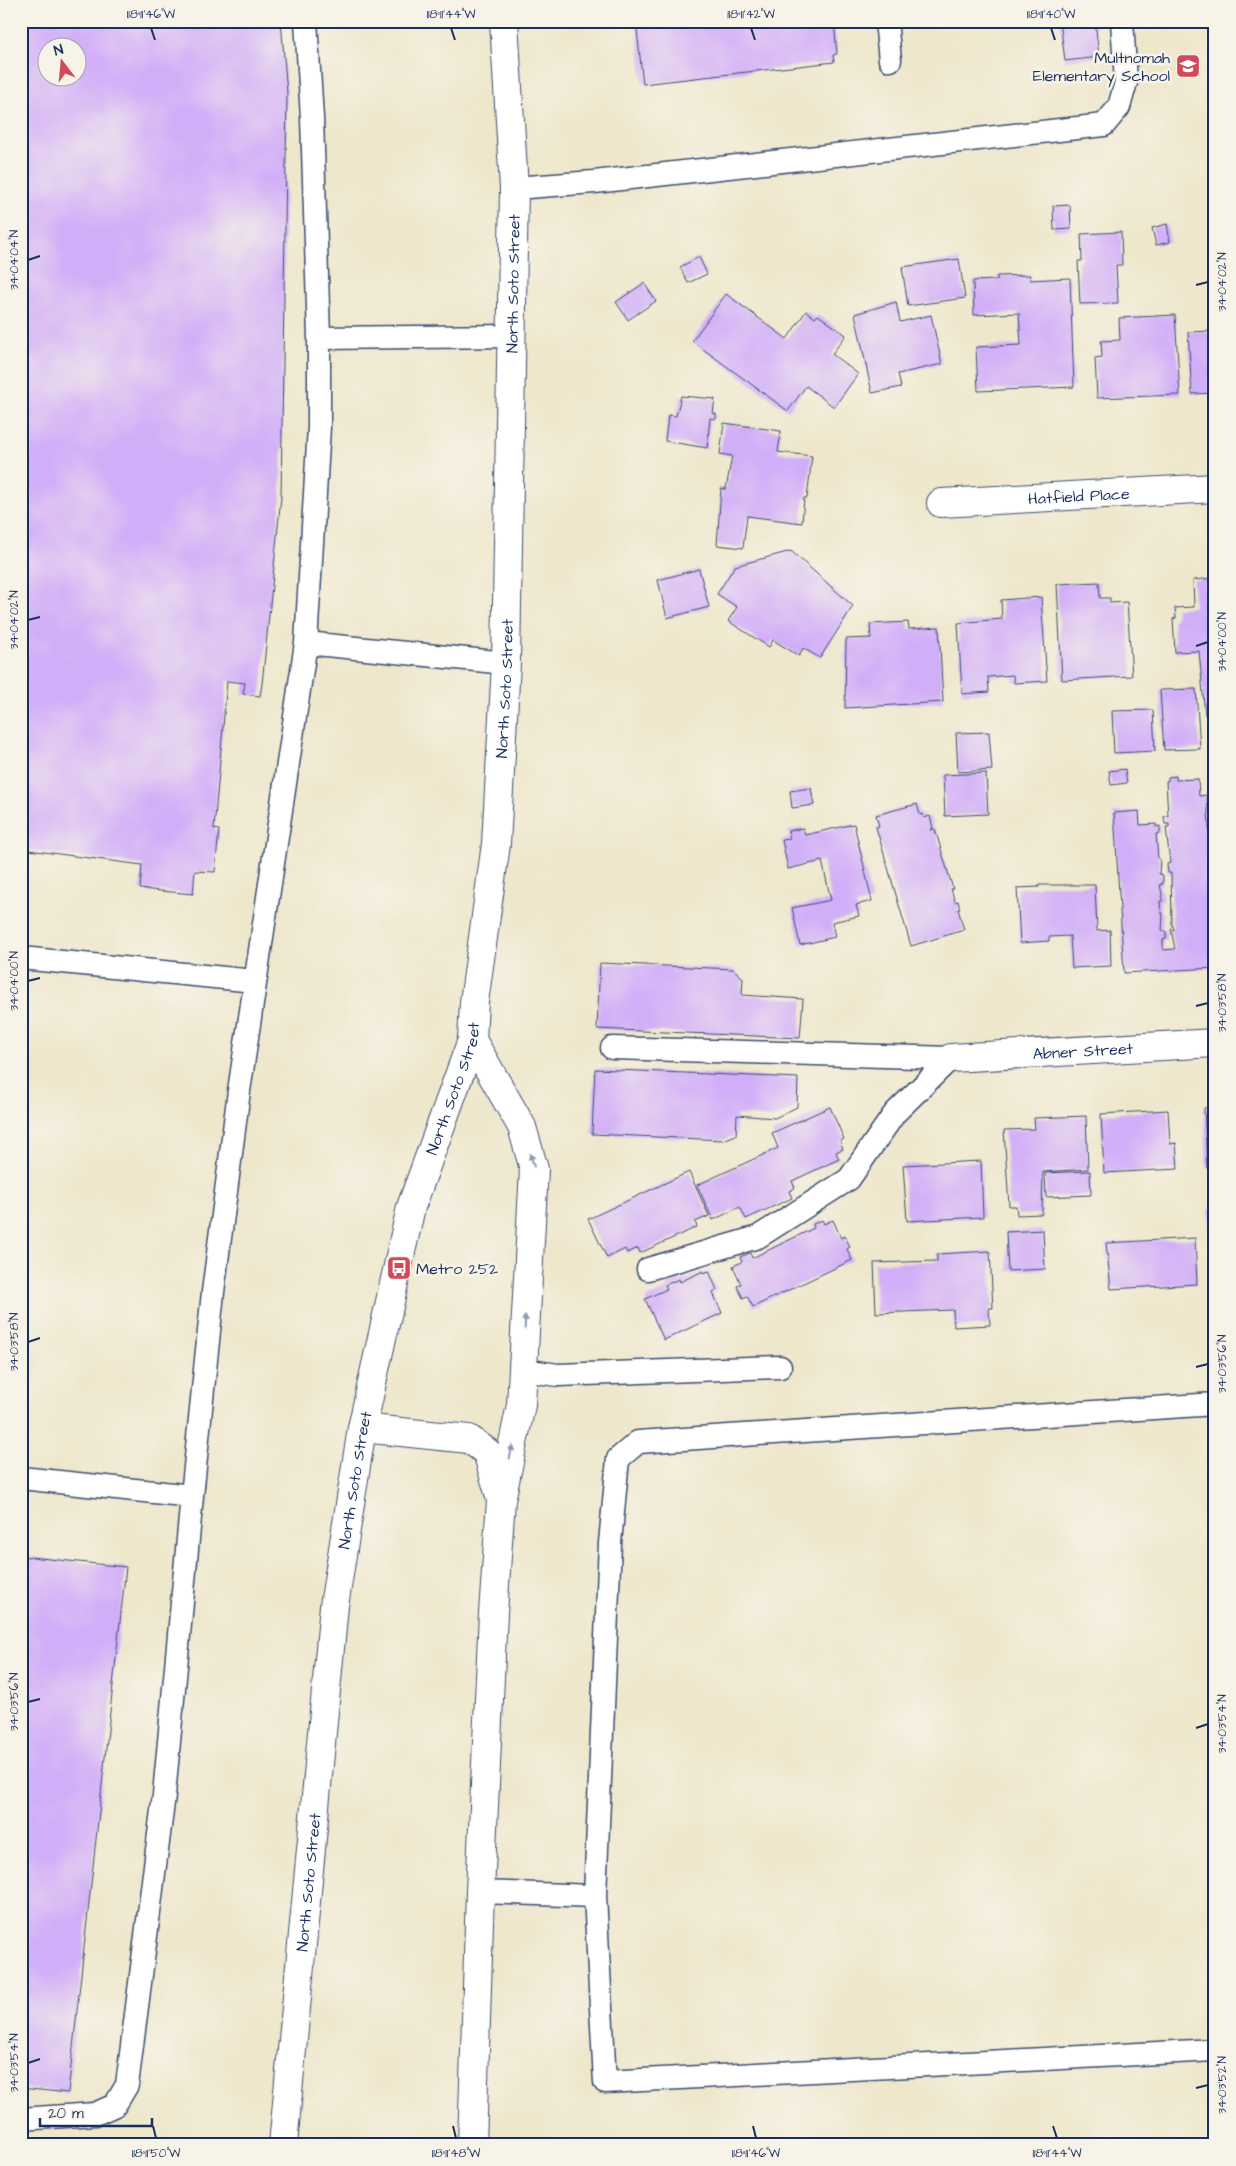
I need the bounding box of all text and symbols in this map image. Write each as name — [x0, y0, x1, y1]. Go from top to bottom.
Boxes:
text: 118°11'46"W — [127, 6, 176, 23]
text: 118°11'44"W — [427, 6, 476, 23]
text: 118°11'42"W — [727, 6, 776, 23]
text: 118°11'40"W — [1027, 6, 1076, 23]
north arrow — [38, 38, 88, 88]
text: N — [52, 40, 66, 61]
place label: Multnomah Elementary School — [1033, 47, 1170, 88]
school or university icon: Multnomah Elementary School — [1175, 53, 1201, 79]
street label: North Soto Street — [501, 213, 526, 353]
text: 34°04'04"N — [6, 229, 23, 290]
text: 34°04'02"N — [1214, 252, 1231, 312]
street label: Hatfield Place — [1028, 483, 1131, 510]
text: 34°04'02"N — [6, 590, 23, 650]
text: 34°04'00"N — [1214, 611, 1231, 672]
street label: North Soto Street — [491, 618, 519, 759]
text: 34°04'00"N — [6, 950, 23, 1011]
text: 34°03'58"N — [1214, 973, 1231, 1033]
street label: North Soto Street — [421, 1021, 485, 1158]
street label: Abner Street — [1032, 1038, 1134, 1065]
one-way arrow — [527, 1152, 535, 1167]
bus stop icon: Metro 252 — [386, 1255, 412, 1281]
place label: Metro 252 — [416, 1258, 498, 1280]
text: 34°03'58"N — [6, 1312, 23, 1372]
one-way arrow — [522, 1313, 530, 1329]
text: 34°03'56"N — [1214, 1334, 1231, 1393]
street label: North Soto Street — [333, 1409, 378, 1551]
one-way arrow — [507, 1445, 515, 1460]
text: 34°03'56"N — [6, 1672, 23, 1731]
text: 34°03'54"N — [1214, 1694, 1231, 1754]
street label: North Soto Street — [291, 1811, 326, 1953]
text: 34°03'54"N — [6, 2033, 23, 2093]
text: 34°03'52"N — [1214, 2055, 1231, 2114]
scale bar — [40, 2096, 152, 2128]
text: 20 m — [48, 2103, 84, 2124]
text: 118°11'50"W — [132, 2145, 181, 2162]
text: 118°11'48"W — [432, 2145, 481, 2162]
text: 118°11'46"W — [732, 2145, 781, 2162]
text: 118°11'44"W — [1033, 2145, 1082, 2162]

